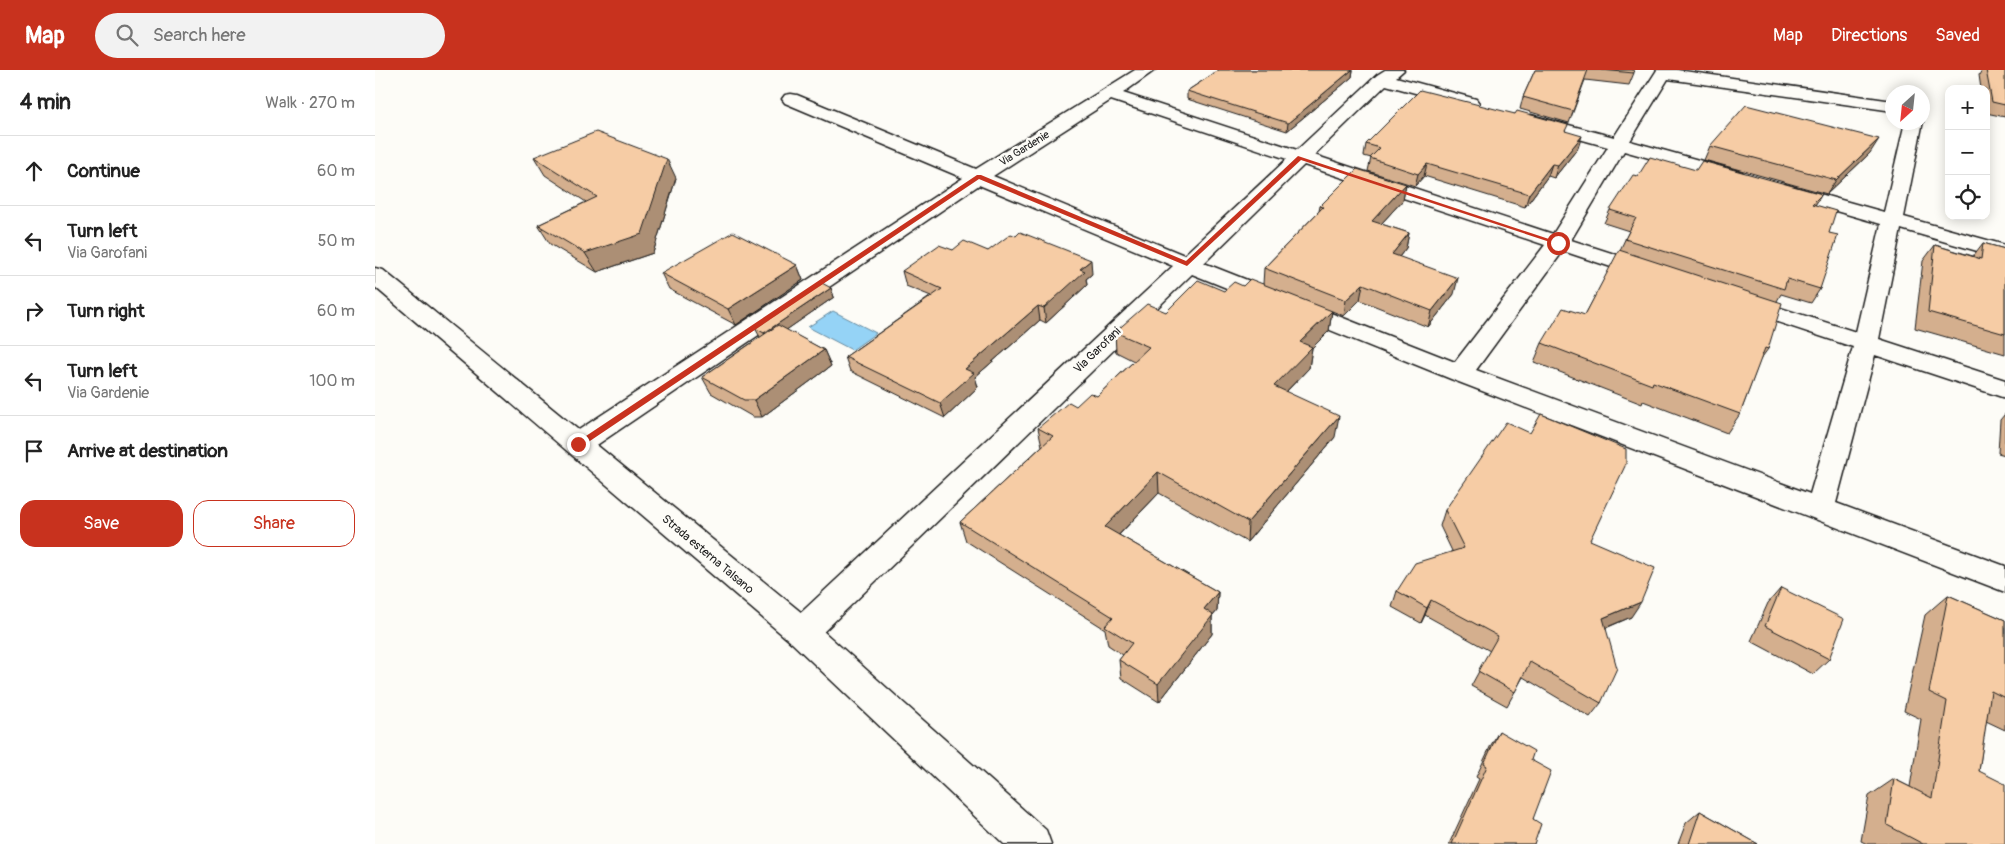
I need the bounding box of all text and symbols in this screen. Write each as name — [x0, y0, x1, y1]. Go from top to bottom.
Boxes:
search box — [95, 13, 445, 58]
text: Map — [25, 21, 65, 50]
icon: search — [113, 21, 141, 49]
text: Search here — [153, 23, 246, 47]
text: Map — [1773, 24, 1803, 47]
text: Directions — [1831, 24, 1907, 47]
text: Saved — [1935, 24, 1980, 47]
north arrow — [1885, 85, 1930, 130]
map controls — [1945, 85, 1990, 220]
button: + — [1945, 85, 1990, 130]
text: 4 min — [20, 89, 71, 116]
text: Walk · 270 m — [265, 93, 355, 113]
street label: Via Gardenie — [997, 128, 1052, 169]
button: − — [1945, 130, 1990, 175]
icon: ahead — [20, 157, 48, 185]
text: Continue — [67, 159, 140, 183]
text: 60 m — [317, 161, 355, 181]
button: locate — [1945, 175, 1990, 220]
text: Turn left — [67, 219, 137, 243]
icon: left — [20, 227, 48, 255]
text: 50 m — [318, 231, 355, 251]
route start — [1547, 232, 1570, 255]
text: Via Garofani — [67, 243, 147, 263]
icon: right — [20, 297, 48, 325]
text: Turn right — [67, 299, 145, 323]
text: 60 m — [317, 301, 355, 321]
street label: Via Garofani — [1071, 324, 1124, 377]
text: Turn left — [67, 359, 137, 383]
icon: left — [20, 367, 48, 395]
text: 100 m — [309, 371, 355, 391]
text: Via Gardenie — [67, 383, 149, 403]
route end — [567, 433, 590, 456]
icon: arrive — [20, 437, 48, 465]
text: Arrive at destination — [67, 439, 228, 463]
button: Save — [20, 500, 183, 547]
button: Share — [193, 500, 355, 547]
street label: Strada esterna Talsano — [659, 512, 757, 598]

